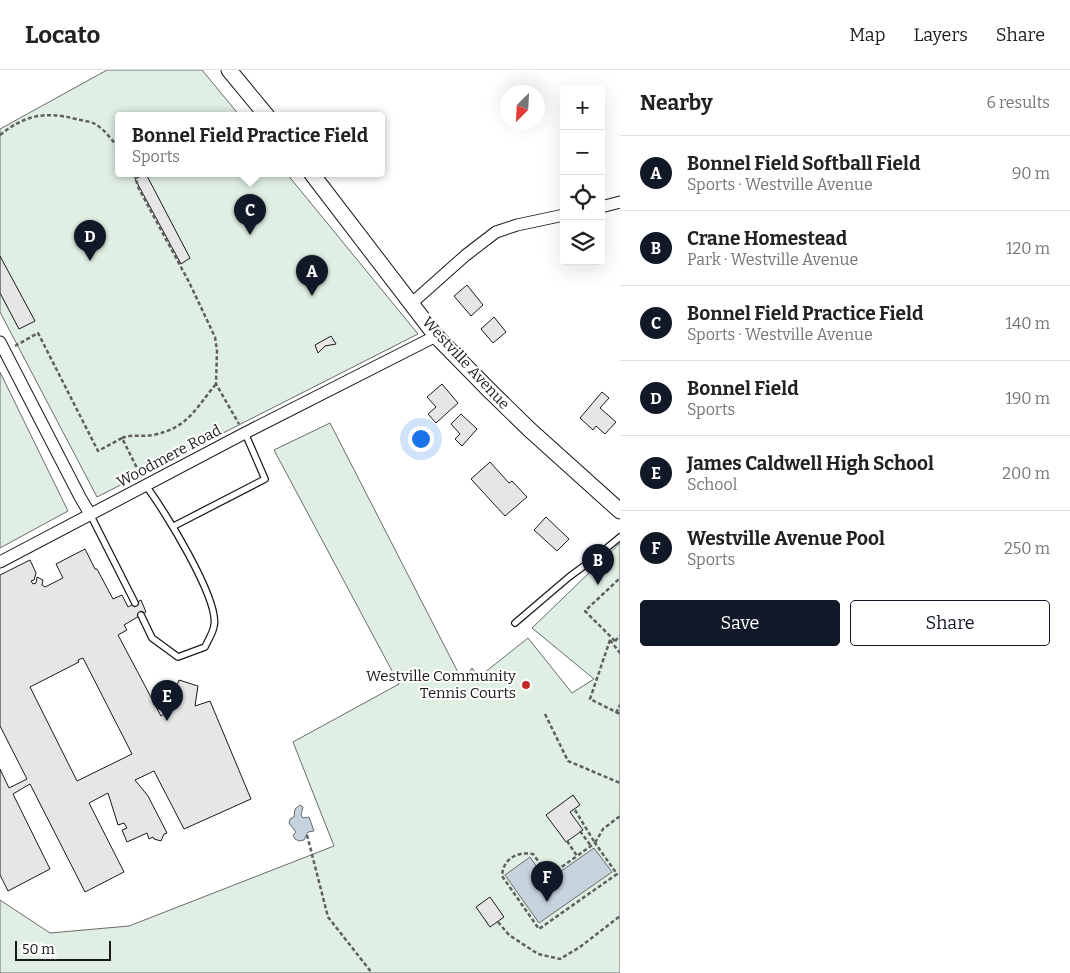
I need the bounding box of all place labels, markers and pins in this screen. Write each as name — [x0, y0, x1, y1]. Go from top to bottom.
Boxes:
pin: C — [234, 194, 266, 235]
pin: D — [74, 220, 106, 261]
pin: A — [296, 255, 328, 296]
pin: B — [582, 544, 614, 585]
place label: Westville Community Tennis Courts — [366, 667, 516, 702]
marker: Westville Community Tennis Courts — [520, 679, 532, 691]
pin: E — [151, 680, 183, 721]
pin: F — [531, 861, 563, 902]

